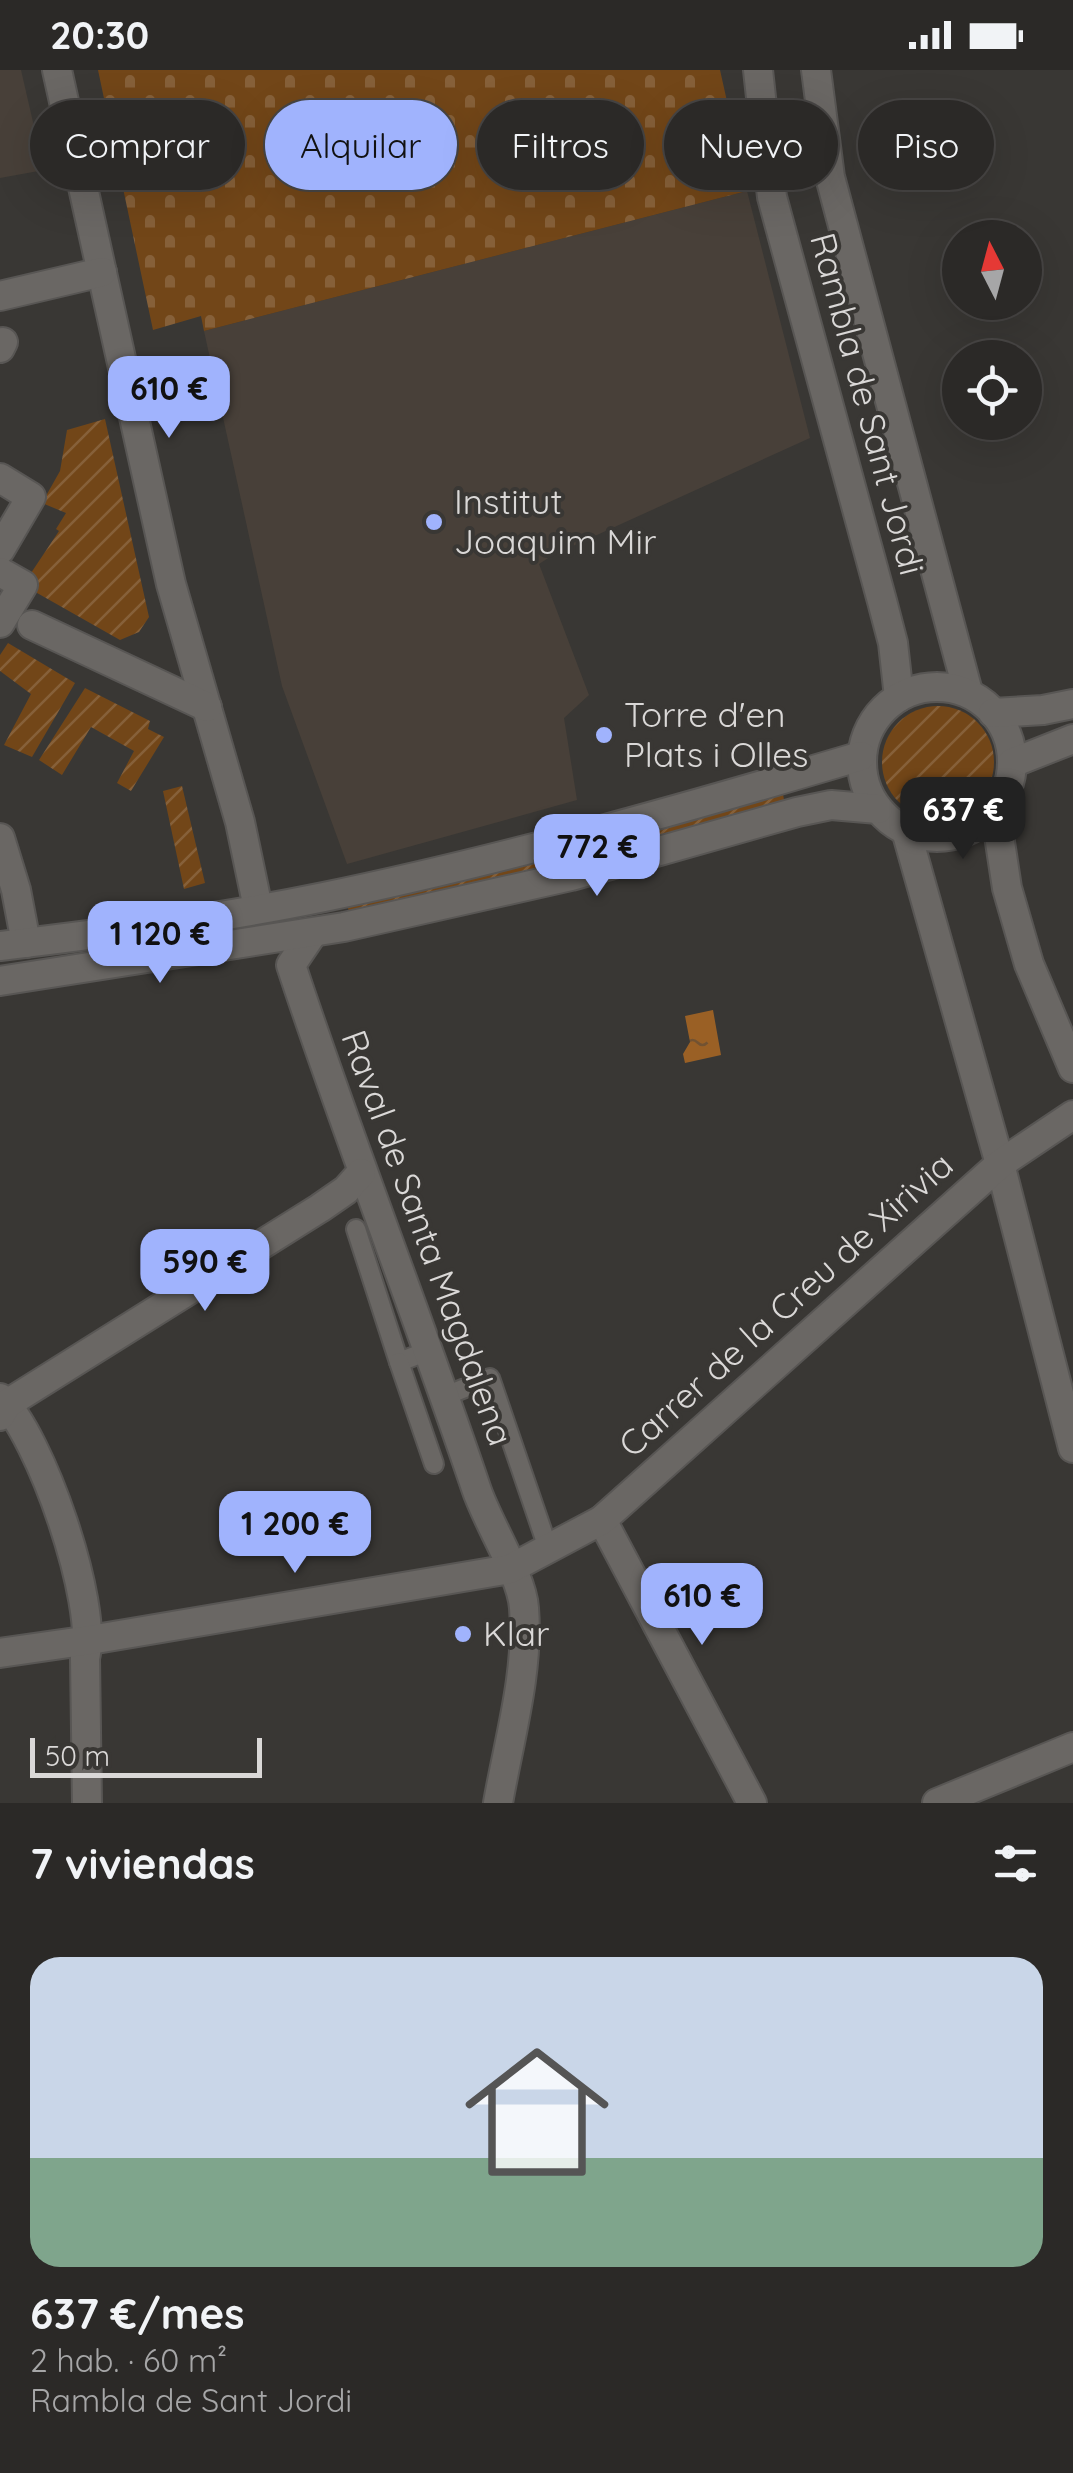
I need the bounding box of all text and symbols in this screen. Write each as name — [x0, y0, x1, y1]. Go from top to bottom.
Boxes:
text: 20:30 — [50, 11, 149, 59]
chip: Comprar — [30, 100, 245, 190]
chip: Alquilar — [265, 100, 457, 190]
chip: Filtros — [477, 100, 644, 190]
chip: Nuevo — [664, 100, 838, 190]
chip: Piso — [858, 100, 994, 190]
north arrow — [942, 220, 1042, 320]
map controls — [942, 220, 1042, 440]
street label: Rambla de Sant Jordi — [801, 228, 935, 580]
button: locate — [942, 340, 1042, 440]
pin: 610 € — [99, 356, 239, 441]
text: 610 € — [130, 368, 208, 408]
place label: Institut Joaquim Mir — [454, 479, 656, 563]
marker: Institut Joaquim Mir — [423, 511, 445, 533]
place label: Torre d'en Plats i Olles — [624, 692, 808, 776]
marker: Torre d'en Plats i Olles — [593, 724, 615, 746]
pin: 637 € — [893, 777, 1033, 862]
text: 637 € — [922, 789, 1004, 829]
pin: 772 € — [527, 814, 667, 899]
text: 772 € — [556, 826, 638, 866]
pin: 1 120 € — [68, 901, 252, 986]
text: 1 120 € — [110, 913, 210, 953]
street label: Raval de Santa Magdalena — [332, 1024, 524, 1451]
street label: Carrer de la Creu de Xirivia — [609, 1142, 962, 1466]
pin: 590 € — [135, 1229, 275, 1314]
text: 590 € — [162, 1241, 248, 1281]
pin: 1 200 € — [203, 1491, 387, 1576]
text: 1 200 € — [241, 1503, 349, 1543]
pin: 610 € — [632, 1563, 772, 1648]
text: 610 € — [663, 1575, 741, 1615]
place label: Klar — [483, 1611, 549, 1655]
marker: Klar — [452, 1623, 474, 1645]
scale bar — [30, 1733, 262, 1778]
text: 50 m — [45, 1738, 110, 1773]
icon: filters — [988, 1836, 1043, 1891]
text: 7 viviendas — [30, 1837, 255, 1890]
icon: home — [447, 2022, 627, 2202]
text: 637 €/mes — [30, 2287, 245, 2340]
text: 2 hab. · 60 m² — [30, 2340, 227, 2380]
text: Rambla de Sant Jordi — [30, 2380, 352, 2420]

